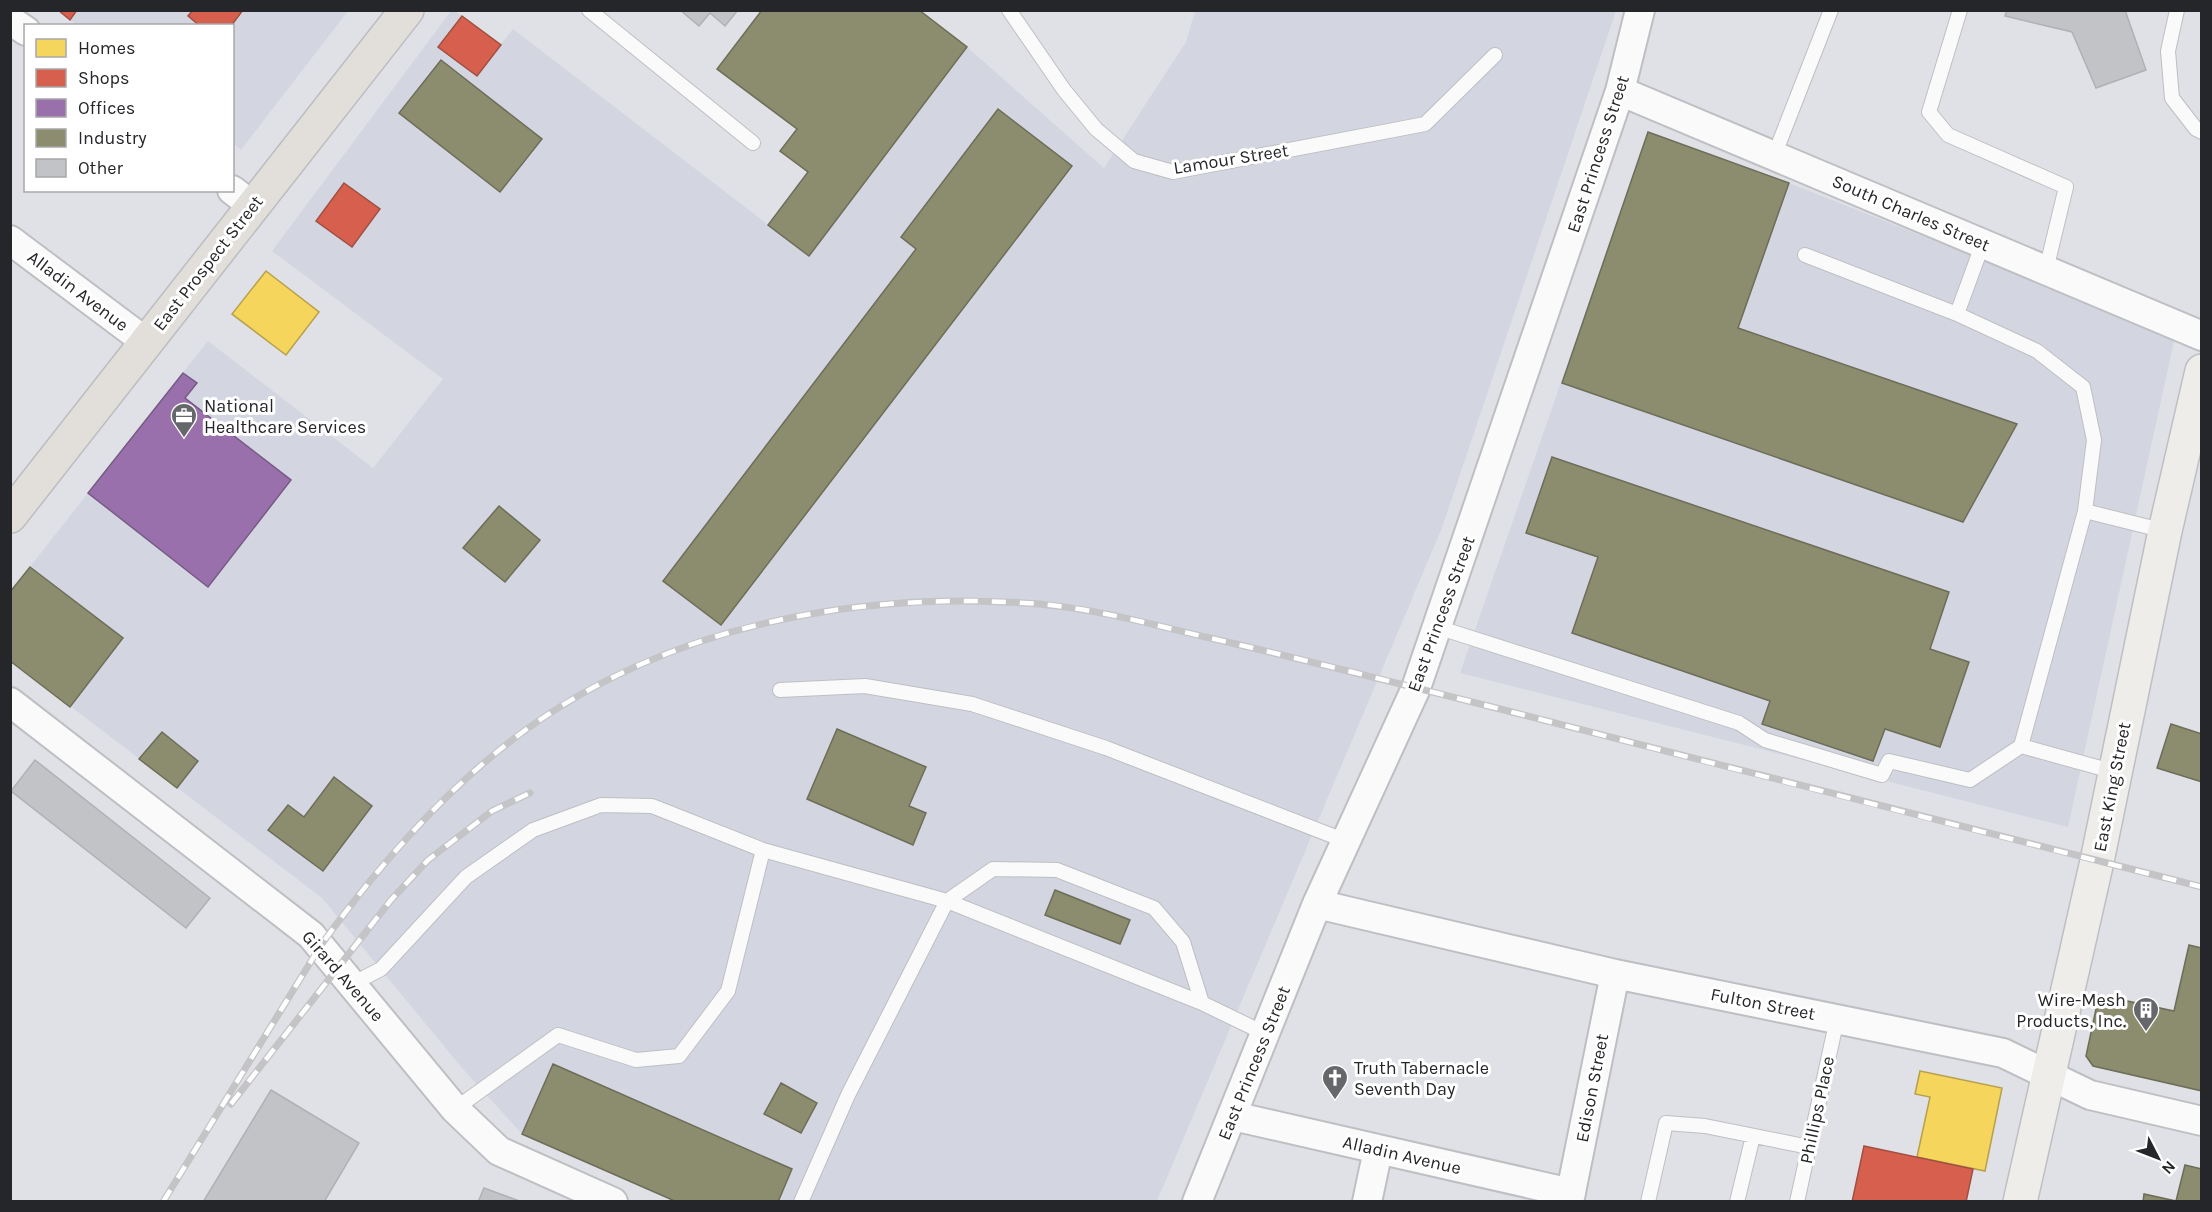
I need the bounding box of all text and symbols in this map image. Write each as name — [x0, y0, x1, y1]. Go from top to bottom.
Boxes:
legend — [24, 24, 234, 192]
text: Homes — [78, 37, 135, 59]
text: Shops — [78, 67, 130, 89]
street label: East Princess Street — [1562, 72, 1634, 236]
text: Offices — [78, 97, 135, 119]
text: Industry — [78, 127, 147, 149]
street label: Lamour Street — [1172, 139, 1290, 179]
text: Other — [78, 157, 123, 179]
street label: South Charles Street — [1829, 170, 1993, 256]
street label: East Prospect Street — [148, 191, 268, 335]
street label: Alladin Avenue — [23, 246, 133, 336]
place label: National Healthcare Services — [204, 395, 366, 438]
office icon: National Healthcare Services — [169, 401, 199, 439]
street label: East Princess Street — [1403, 533, 1480, 695]
street label: East King Street — [2089, 720, 2135, 854]
street label: Girard Avenue — [297, 926, 389, 1026]
street label: East Princess Street — [1213, 982, 1295, 1143]
street label: Fulton Street — [1709, 983, 1817, 1025]
place label: Wire-Mesh Products, Inc. — [2016, 989, 2126, 1032]
building icon: Wire-Mesh Products, Inc. — [2131, 995, 2161, 1033]
street label: Edison Street — [1571, 1032, 1613, 1144]
street label: Phillips Place — [1795, 1054, 1839, 1166]
place label: Truth Tabernacle Seventh Day — [1354, 1057, 1489, 1100]
church icon: Truth Tabernacle Seventh Day — [1320, 1063, 1350, 1101]
north arrow — [2128, 1128, 2188, 1188]
street label: Alladin Avenue — [1341, 1131, 1463, 1179]
text: N — [2158, 1157, 2180, 1178]

